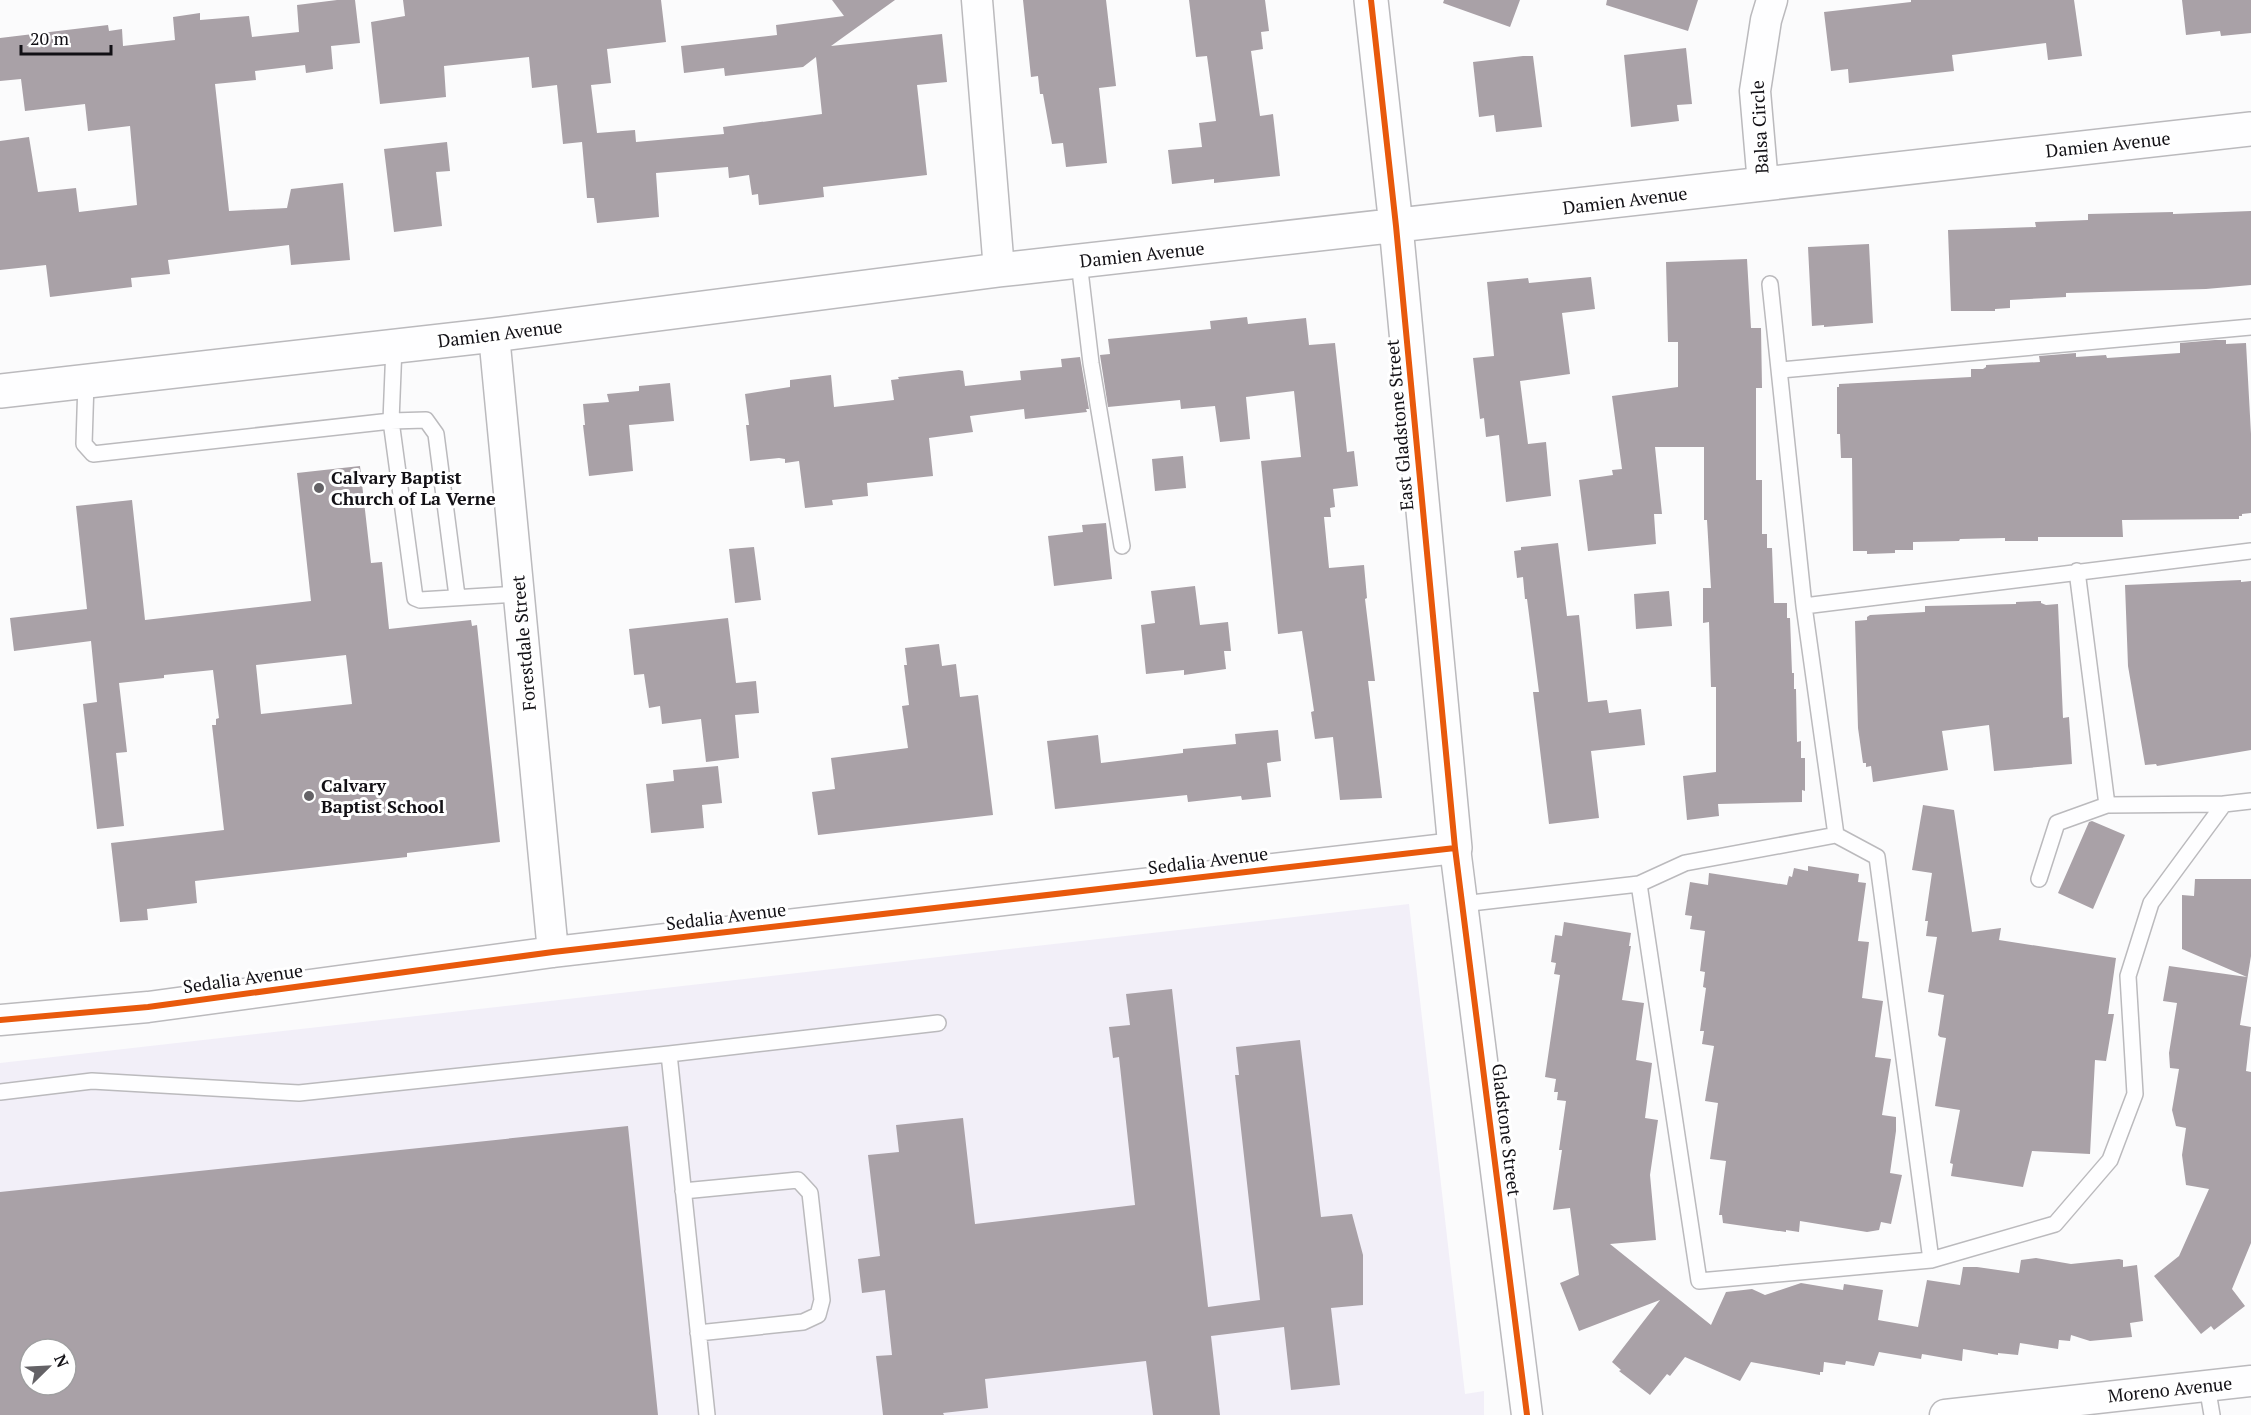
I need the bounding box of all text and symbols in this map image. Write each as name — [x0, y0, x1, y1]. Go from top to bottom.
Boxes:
scale bar — [21, 18, 111, 56]
text: 20 m — [30, 26, 70, 50]
street label: Balsa Circle — [1745, 80, 1773, 174]
street label: Damien Avenue — [2044, 126, 2172, 162]
street label: Damien Avenue — [1561, 180, 1689, 220]
street label: Damien Avenue — [1078, 236, 1206, 272]
street label: Damien Avenue — [436, 313, 564, 353]
street label: East Gladstone Street — [1380, 338, 1418, 512]
place label: Calvary Baptist Church of La Verne — [331, 465, 496, 510]
marker: Calvary Baptist Church of La Verne — [312, 481, 326, 495]
street label: Forestdale Street — [505, 574, 541, 712]
place label: Calvary Baptist School — [321, 773, 445, 818]
marker: Calvary Baptist School — [302, 789, 316, 803]
street label: Sedalia Avenue — [1147, 841, 1269, 879]
street label: Sedalia Avenue — [665, 897, 787, 935]
street label: Sedalia Avenue — [181, 958, 304, 998]
street label: Gladstone Street — [1487, 1062, 1527, 1198]
north arrow — [18, 1337, 78, 1397]
text: N — [49, 1351, 74, 1371]
street label: Moreno Avenue — [2106, 1371, 2233, 1407]

